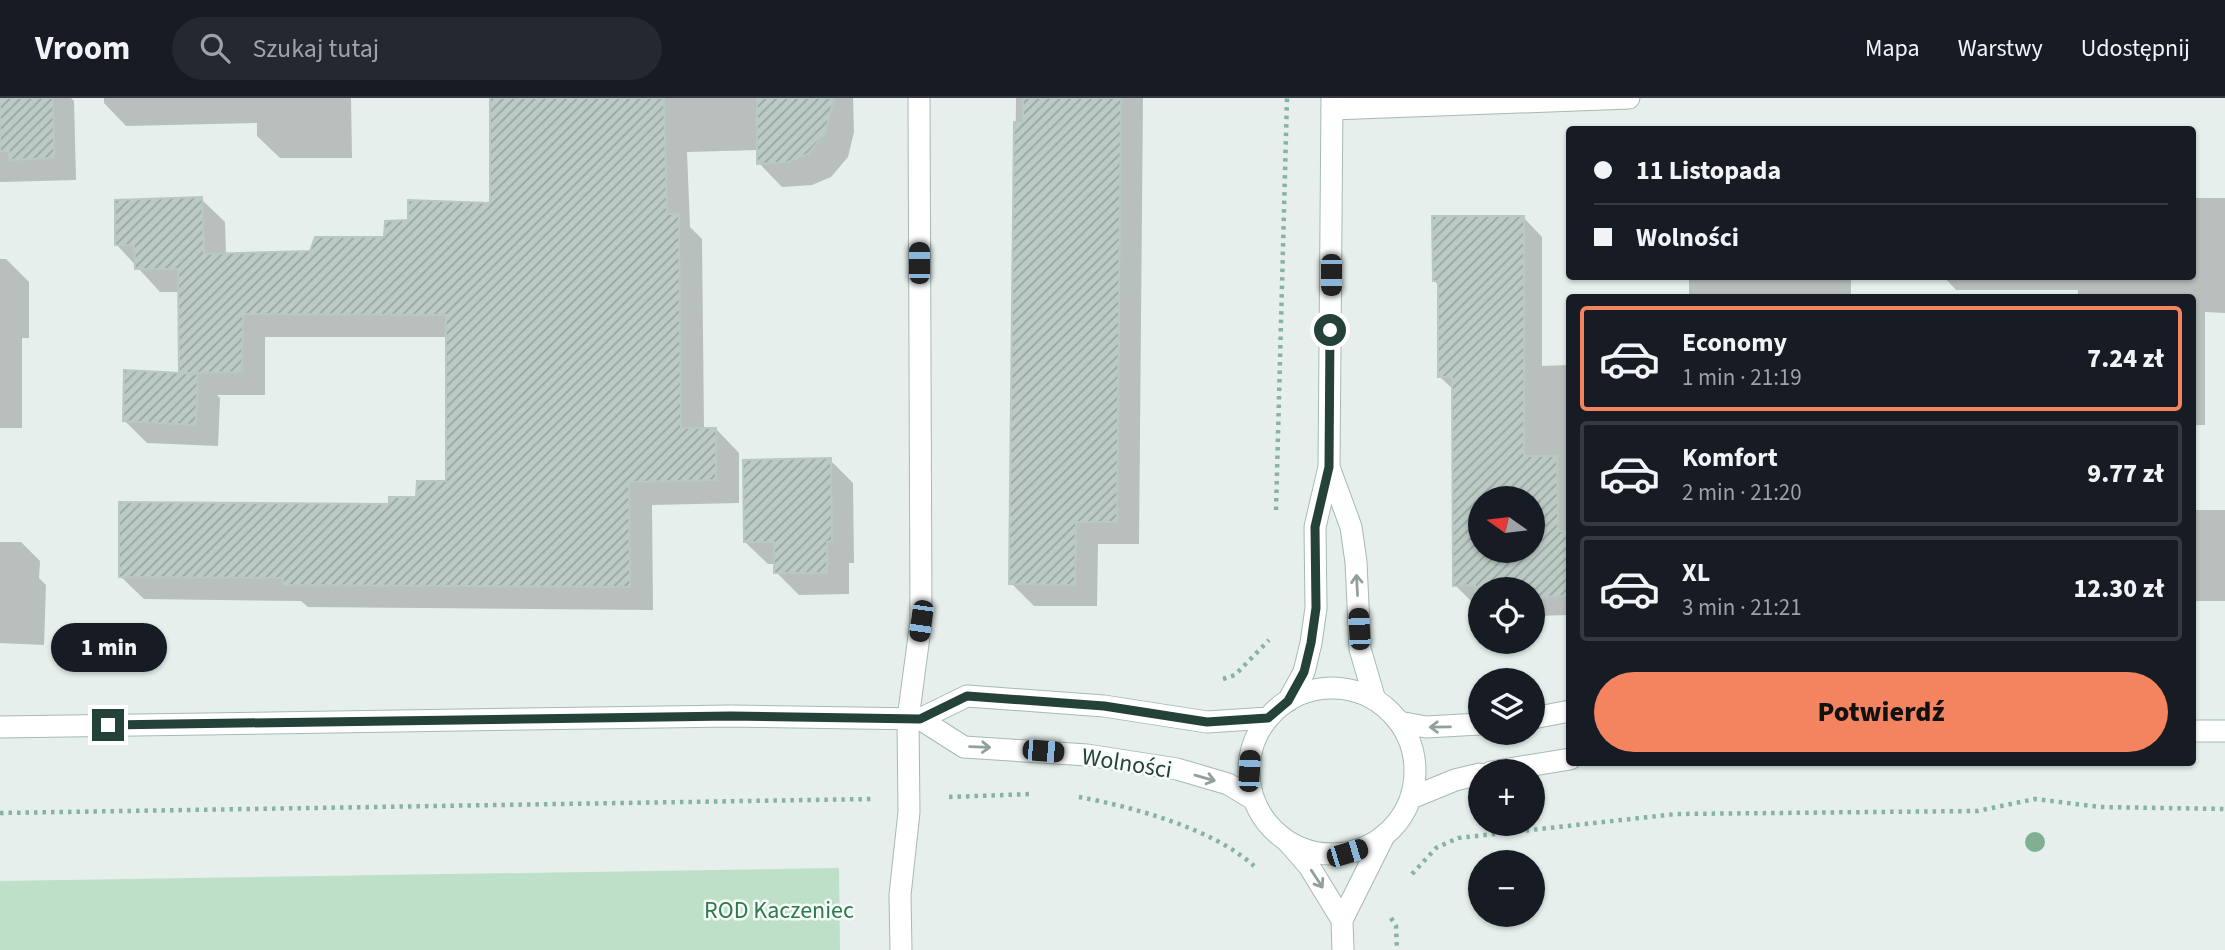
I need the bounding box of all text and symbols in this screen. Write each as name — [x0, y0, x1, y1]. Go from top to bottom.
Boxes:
search box — [172, 17, 662, 80]
text: Vroom — [35, 25, 130, 72]
icon: search — [196, 29, 234, 67]
text: Szukaj tutaj — [252, 30, 379, 67]
text: Mapa — [1865, 31, 1920, 66]
text: Warstwy — [1958, 31, 2043, 66]
text: Udostępnij — [2081, 31, 2190, 66]
text: 11 Listopada — [1636, 152, 1781, 189]
text: Wolności — [1636, 219, 1739, 256]
car — [909, 242, 930, 284]
car — [1321, 254, 1342, 296]
route start — [1314, 314, 1346, 346]
text: Economy — [1682, 324, 1787, 361]
icon: car — [1598, 327, 1661, 390]
text: 7.24 zł — [2087, 340, 2164, 377]
text: 1 min · 21:19 — [1682, 361, 1802, 394]
text: Komfort — [1682, 439, 1778, 476]
icon: car — [1598, 442, 1661, 505]
text: 9.77 zł — [2087, 455, 2164, 492]
text: 2 min · 21:20 — [1682, 476, 1802, 509]
north arrow — [1468, 486, 1545, 564]
map controls — [1468, 486, 1545, 927]
text: XL — [1682, 554, 1710, 591]
icon: car — [1598, 557, 1661, 620]
text: 12.30 zł — [2073, 570, 2164, 607]
one-way arrow — [1351, 574, 1364, 597]
button: locate — [1468, 577, 1545, 654]
text: 3 min · 21:21 — [1682, 591, 1802, 624]
car — [908, 599, 935, 643]
car — [1348, 607, 1371, 651]
callout: 1 min — [50, 624, 166, 672]
text: 1 min — [81, 631, 137, 664]
button: layers — [1468, 668, 1545, 745]
button: Potwierdź — [1594, 672, 2168, 752]
route end — [92, 709, 124, 741]
one-way arrow — [1428, 720, 1451, 734]
car — [1022, 739, 1065, 763]
street label: Wolności — [1079, 739, 1175, 788]
one-way arrow — [968, 741, 991, 754]
car — [1238, 749, 1261, 793]
button: + — [1468, 759, 1545, 836]
one-way arrow — [1194, 772, 1216, 785]
car — [1324, 837, 1371, 869]
button: − — [1468, 850, 1545, 927]
one-way arrow — [1311, 869, 1325, 889]
park label: ROD Kaczeniec — [704, 893, 854, 928]

